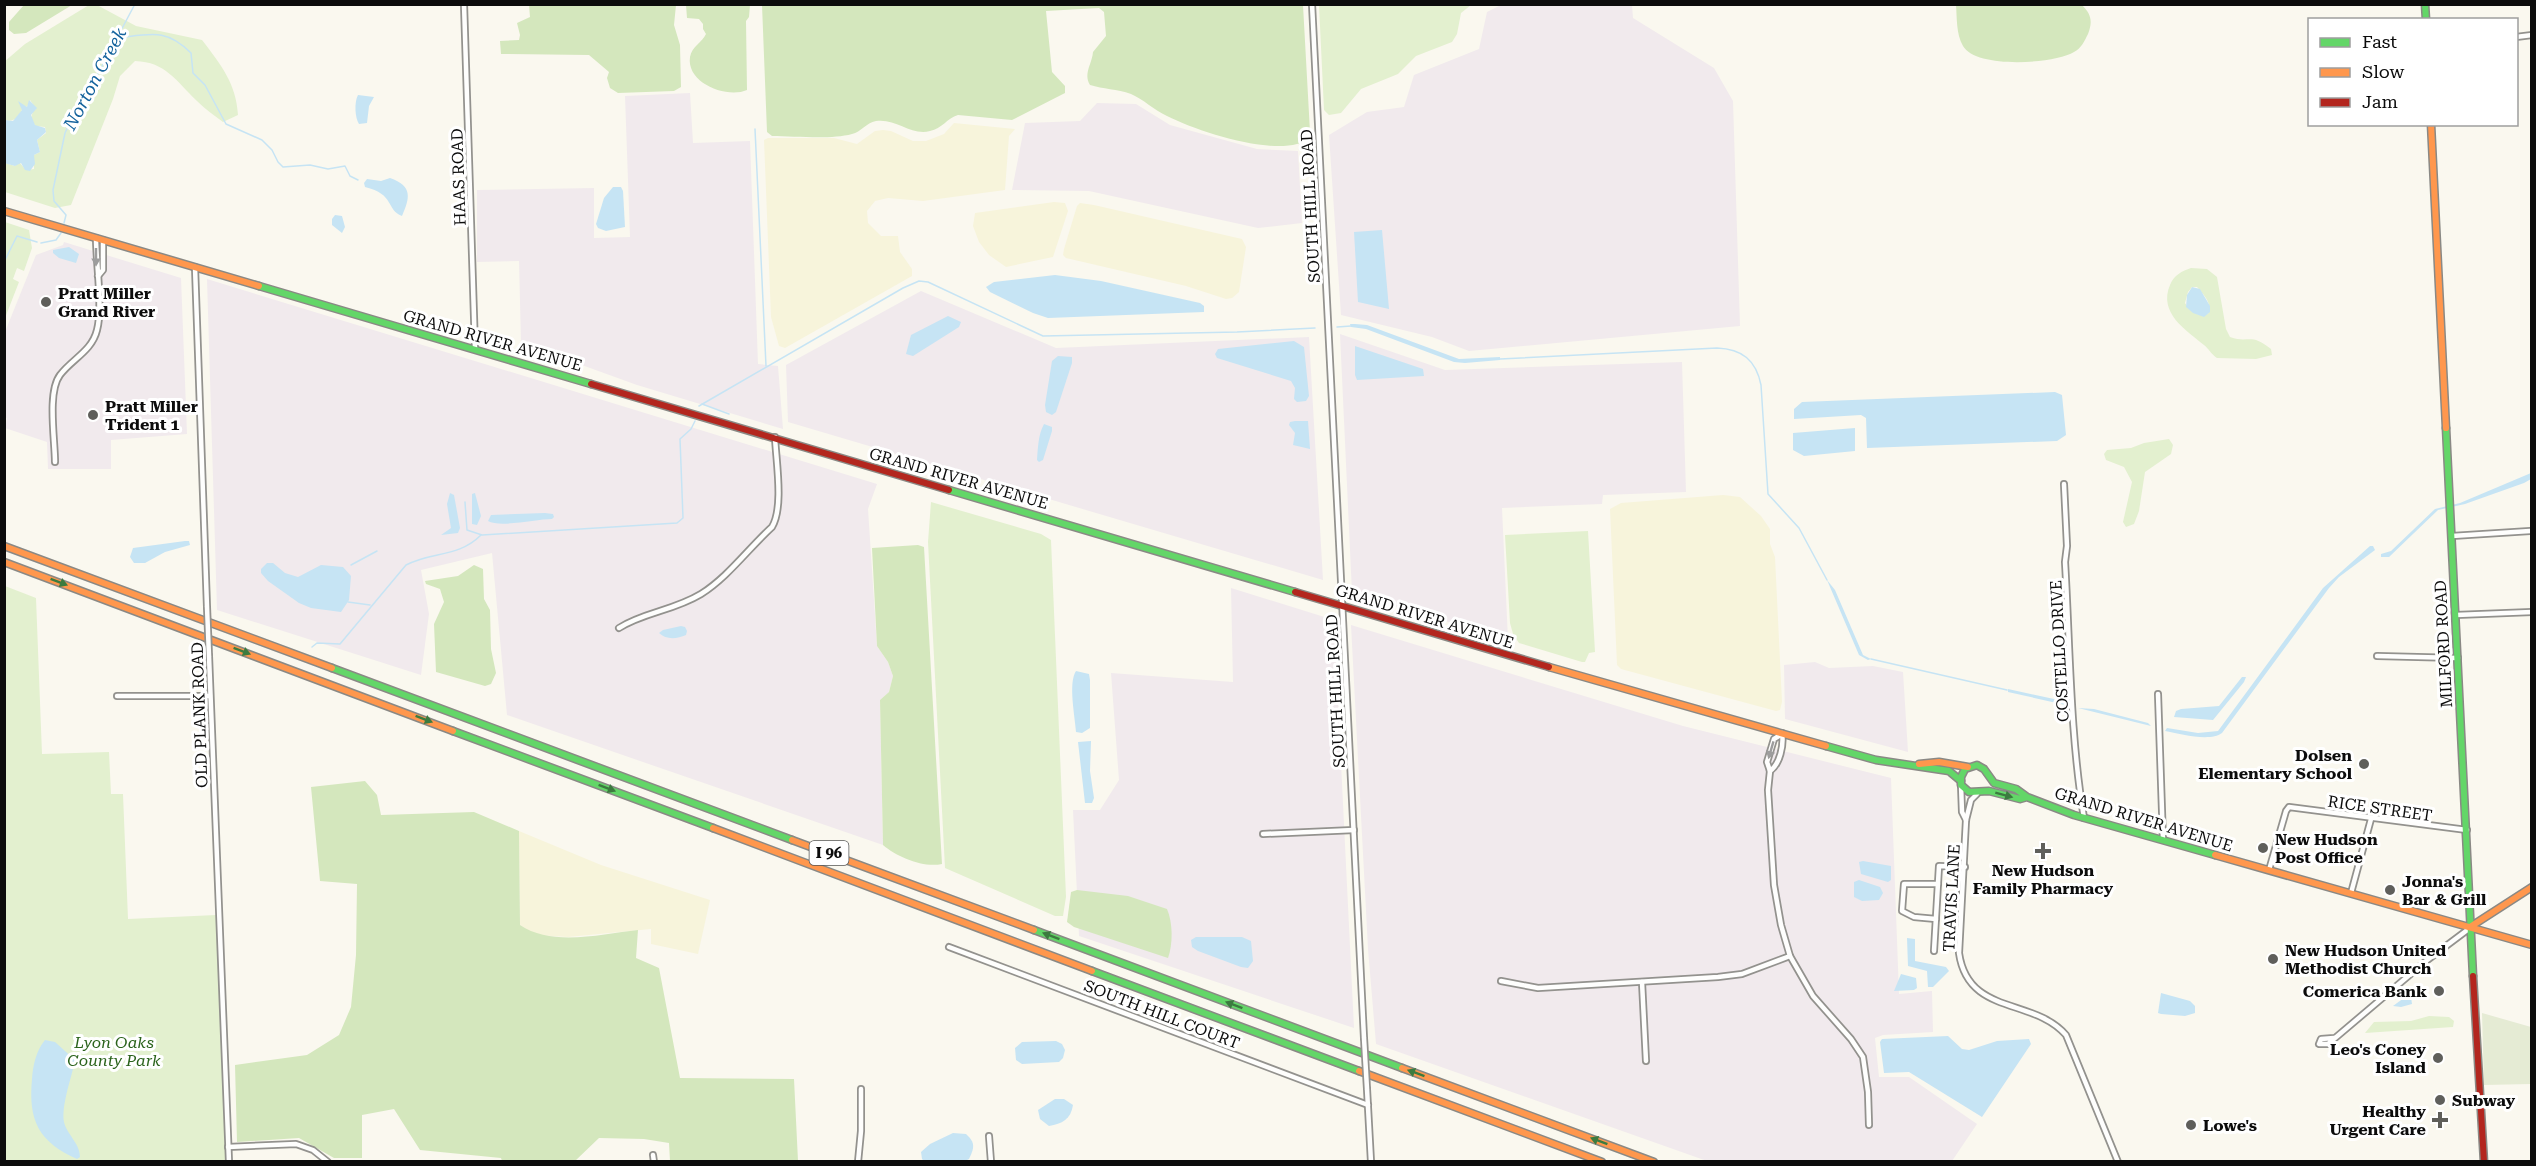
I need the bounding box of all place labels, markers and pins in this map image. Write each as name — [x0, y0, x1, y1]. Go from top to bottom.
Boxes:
place label: Pratt Miller Grand River — [58, 284, 155, 321]
marker: Pratt Miller Grand River — [39, 295, 53, 309]
place label: Pratt Miller Trident 1 — [105, 397, 198, 434]
marker: Pratt Miller Trident 1 — [86, 408, 100, 422]
place label: Dolsen Elementary School — [2198, 746, 2353, 783]
marker: Dolsen Elementary School — [2357, 757, 2371, 771]
place label: New Hudson Post Office — [2275, 830, 2378, 867]
marker: New Hudson Post Office — [2256, 841, 2270, 855]
marker: New Hudson Family Pharmacy — [2036, 844, 2050, 858]
place label: New Hudson Family Pharmacy — [1973, 861, 2113, 898]
place label: Jonna's Bar & Grill — [2402, 872, 2487, 909]
marker: Jonna's Bar & Grill — [2383, 883, 2397, 897]
place label: New Hudson United Methodist Church — [2285, 941, 2446, 978]
marker: New Hudson United Methodist Church — [2266, 952, 2280, 966]
place label: Comerica Bank — [2303, 982, 2427, 1001]
marker: Comerica Bank — [2432, 984, 2446, 998]
place label: Leo's Coney Island — [2330, 1040, 2426, 1077]
marker: Leo's Coney Island — [2431, 1051, 2445, 1065]
place label: Subway — [2452, 1091, 2516, 1110]
marker: Subway — [2433, 1093, 2447, 1107]
place label: Healthy Urgent Care — [2329, 1102, 2426, 1139]
marker: Healthy Urgent Care — [2431, 1111, 2449, 1129]
place label: Lowe's — [2203, 1116, 2257, 1135]
marker: Lowe's — [2184, 1118, 2198, 1132]

